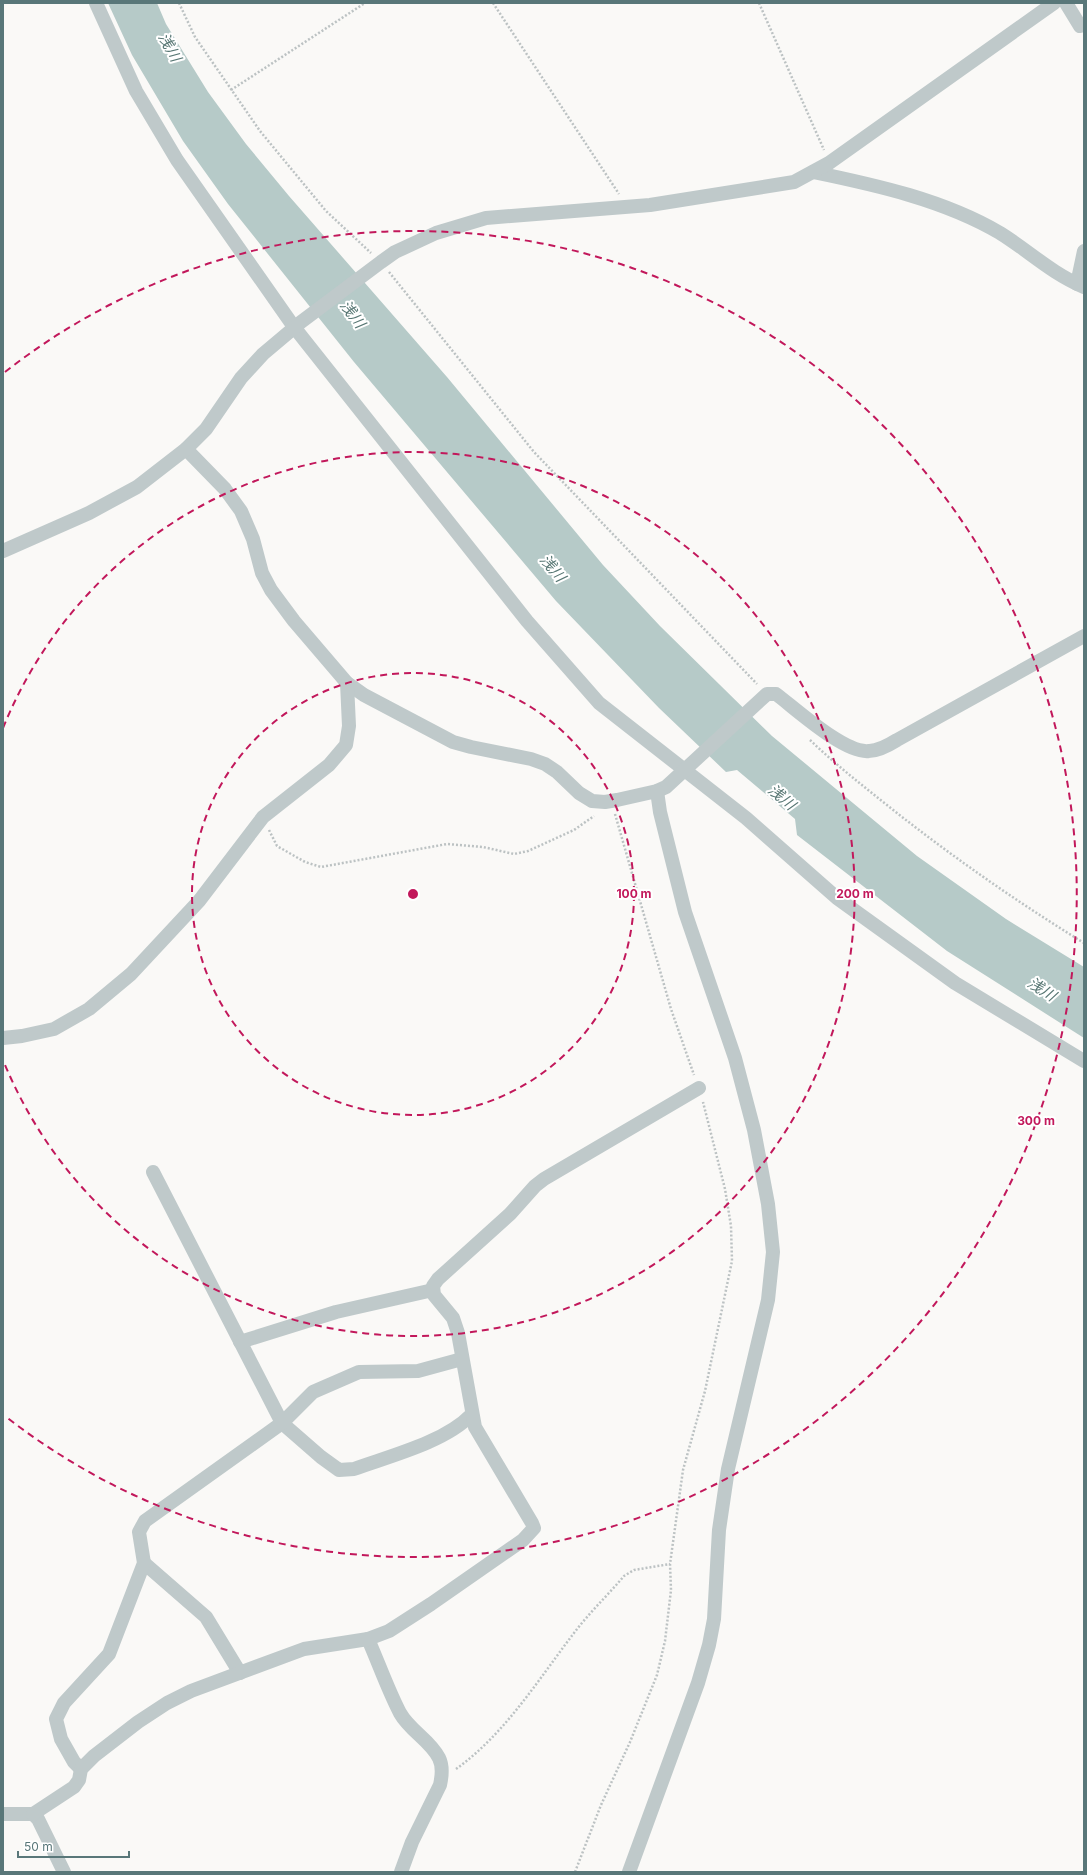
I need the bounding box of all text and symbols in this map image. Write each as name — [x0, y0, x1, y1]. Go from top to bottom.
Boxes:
water label: 浅川 — [154, 29, 187, 66]
water label: 浅川 — [336, 296, 371, 333]
water label: 浅川 — [536, 550, 571, 587]
water label: 浅川 — [764, 780, 801, 815]
text: 100 m — [616, 886, 652, 901]
text: 200 m — [836, 886, 874, 901]
centre of rings — [406, 887, 420, 901]
water label: 浅川 — [1024, 973, 1061, 1006]
text: 300 m — [1017, 1113, 1055, 1128]
scale bar — [18, 1833, 129, 1859]
text: 50 m — [24, 1839, 53, 1854]

